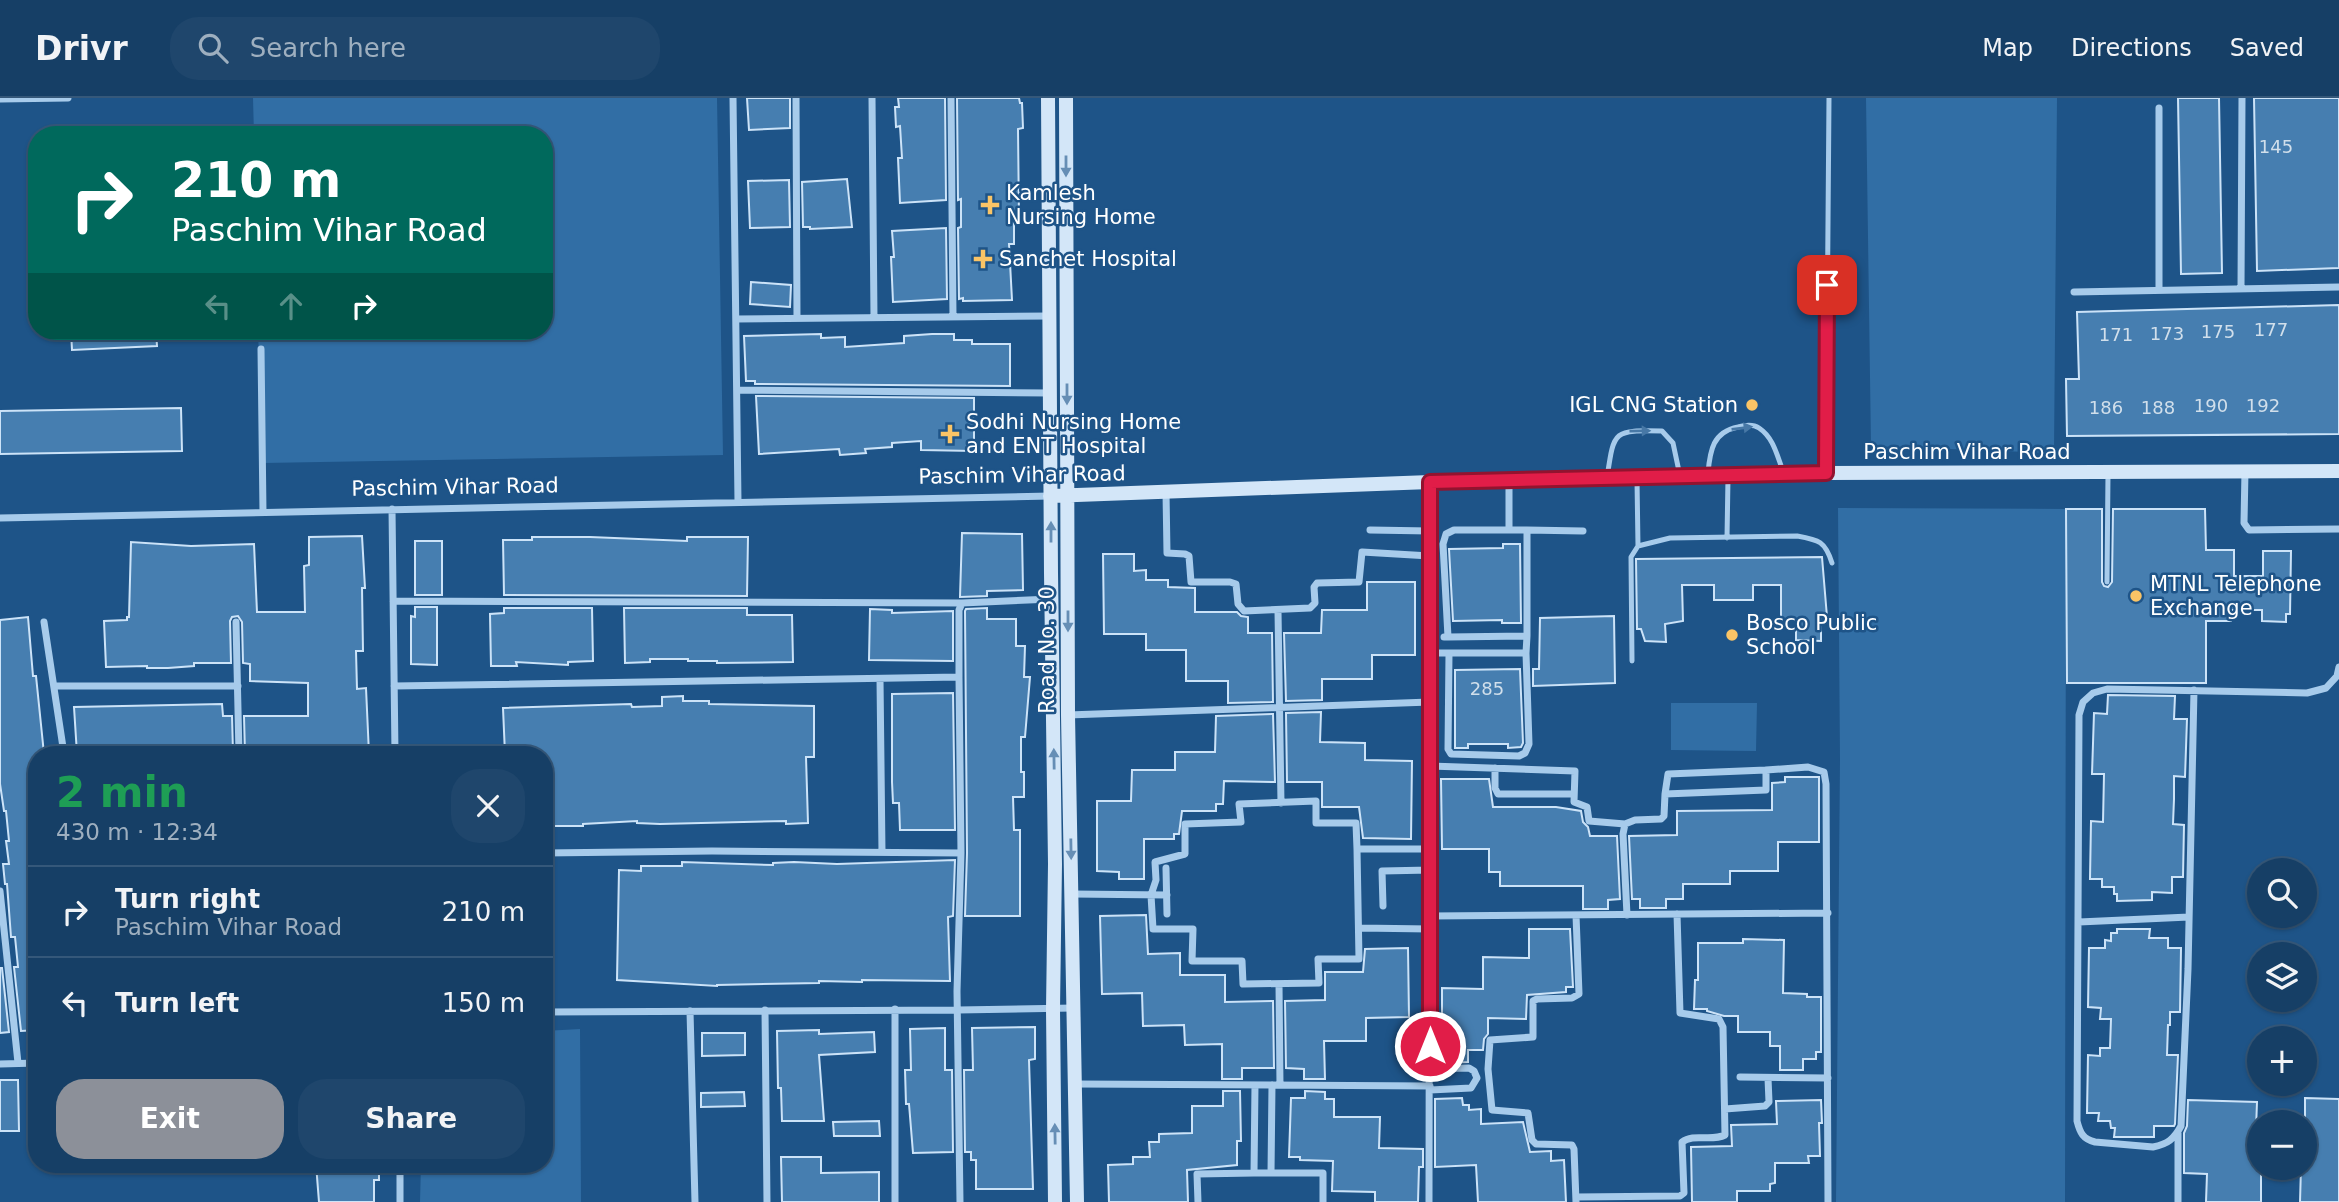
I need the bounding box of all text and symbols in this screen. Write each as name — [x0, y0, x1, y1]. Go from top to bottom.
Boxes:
search box — [170, 17, 660, 80]
text: Drivr — [35, 29, 128, 68]
icon: search — [194, 29, 232, 67]
text: Search here — [250, 33, 406, 63]
text: Map — [1982, 34, 2033, 62]
text: Directions — [2071, 34, 2192, 62]
text: Saved — [2230, 34, 2304, 62]
house number: 145 — [2259, 136, 2293, 157]
text: 210 m — [171, 152, 341, 209]
icon: right — [56, 154, 147, 245]
one-way arrow — [1060, 155, 1072, 177]
place label: Kamlesh Nursing Home — [1006, 181, 1156, 229]
marker: Kamlesh Nursing Home — [980, 195, 1000, 215]
text: Paschim Vihar Road — [171, 211, 487, 249]
place label: Sanchet Hospital — [999, 247, 1177, 271]
marker: Sanchet Hospital — [973, 249, 993, 269]
pin — [1797, 255, 1857, 315]
icon: arrive — [1808, 266, 1846, 304]
icon: left — [199, 287, 237, 325]
icon: ahead — [272, 287, 310, 325]
icon: right — [345, 287, 383, 325]
house number: 177 — [2254, 319, 2288, 340]
house number: 175 — [2201, 321, 2235, 342]
house number: 173 — [2150, 323, 2184, 344]
house number: 171 — [2099, 324, 2133, 345]
one-way arrow — [1061, 383, 1073, 405]
place label: IGL CNG Station — [1569, 393, 1738, 417]
house number: 190 — [2194, 395, 2228, 416]
house number: 192 — [2246, 395, 2280, 416]
marker: IGL CNG Station — [1744, 397, 1760, 413]
house number: 186 — [2089, 397, 2123, 418]
house number: 188 — [2141, 397, 2175, 418]
place label: Sodhi Nursing Home and ENT Hospital — [966, 410, 1181, 458]
one-way arrow — [1731, 422, 1753, 433]
marker: Sodhi Nursing Home and ENT Hospital — [940, 424, 960, 444]
one-way arrow — [1629, 425, 1651, 437]
street label: Paschim Vihar Road — [1863, 440, 2071, 464]
street label: Paschim Vihar Road — [918, 461, 1126, 489]
street label: Paschim Vihar Road — [351, 473, 559, 501]
one-way arrow — [1045, 521, 1057, 543]
place label: MTNL Telephone Exchange — [2150, 572, 2322, 620]
street label: Road No. 30 — [1035, 586, 1059, 714]
marker: MTNL Telephone Exchange — [2128, 588, 2144, 604]
one-way arrow — [1062, 610, 1074, 632]
place label: Bosco Public School — [1746, 611, 1877, 659]
marker: Bosco Public School — [1724, 627, 1740, 643]
house number: 285 — [1470, 678, 1504, 699]
one-way arrow — [1048, 748, 1060, 770]
text: 2 min — [56, 768, 188, 817]
button: close — [451, 769, 525, 843]
text: 430 m · 12:34 — [56, 819, 218, 845]
one-way arrow — [1065, 838, 1076, 860]
map controls — [2247, 858, 2317, 1180]
button: search — [2247, 858, 2317, 928]
text: Turn right — [115, 884, 260, 914]
icon: right — [56, 893, 94, 931]
text: 210 m — [442, 897, 525, 927]
text: Paschim Vihar Road — [115, 914, 342, 940]
button: layers — [2247, 942, 2317, 1012]
icon: left — [56, 984, 94, 1022]
text: Turn left — [115, 988, 239, 1018]
text: 150 m — [442, 988, 525, 1018]
position arrow — [1393, 1009, 1467, 1083]
button: + — [2247, 1026, 2317, 1096]
button: Exit — [56, 1079, 284, 1159]
button: Share — [298, 1079, 525, 1159]
button: − — [2247, 1110, 2317, 1180]
one-way arrow — [1049, 1123, 1060, 1145]

